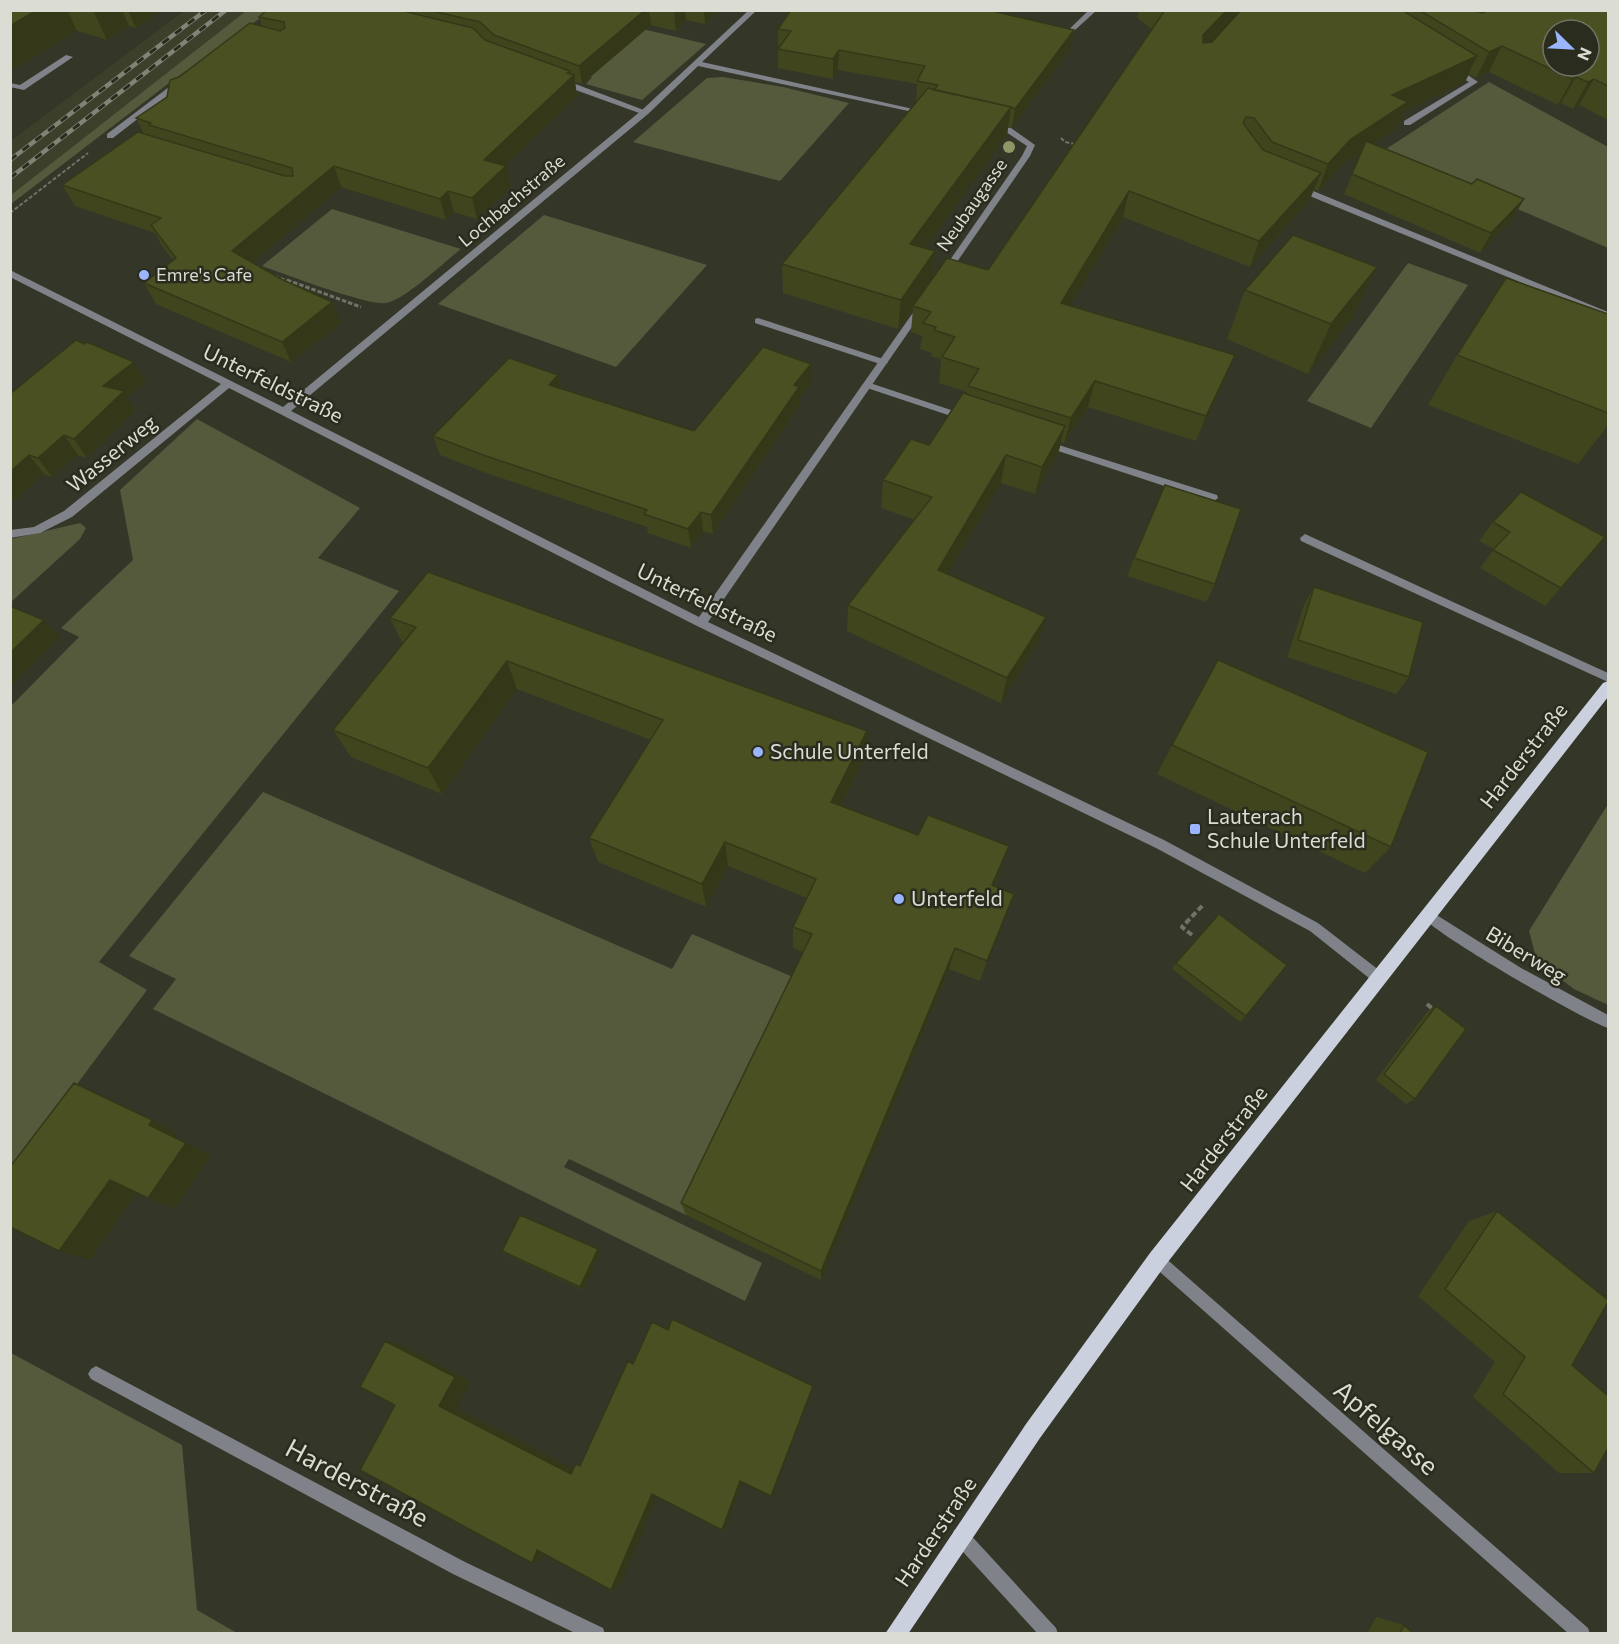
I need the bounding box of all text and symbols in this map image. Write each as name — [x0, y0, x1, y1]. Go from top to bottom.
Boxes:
north arrow — [1541, 18, 1601, 78]
text: N — [1574, 45, 1596, 64]
street label: Lochbachstraße — [454, 149, 569, 251]
street label: Neubaugasse — [931, 154, 1011, 255]
place label: Emre's Cafe — [156, 263, 252, 285]
marker: Emre's Cafe — [137, 268, 151, 282]
street label: Unterfeldstraße — [200, 338, 348, 427]
street label: Wasserweg — [61, 409, 161, 497]
street label: Unterfeldstraße — [634, 557, 782, 646]
street label: Harderstraße — [1474, 697, 1572, 813]
place label: Schule Unterfeld — [770, 738, 929, 763]
marker: Schule Unterfeld — [751, 745, 765, 759]
place label: Lauterach Schule Unterfeld — [1207, 803, 1366, 852]
marker: Lauterach Schule Unterfeld — [1188, 822, 1202, 836]
place label: Unterfeld — [911, 885, 1003, 910]
marker: Unterfeld — [892, 892, 906, 906]
street label: Biberweg — [1482, 920, 1572, 988]
street label: Harderstraße — [1174, 1080, 1272, 1196]
street label: Apfelgasse — [1329, 1373, 1445, 1481]
street label: Harderstraße — [281, 1431, 434, 1532]
street label: Harderstraße — [889, 1472, 981, 1591]

